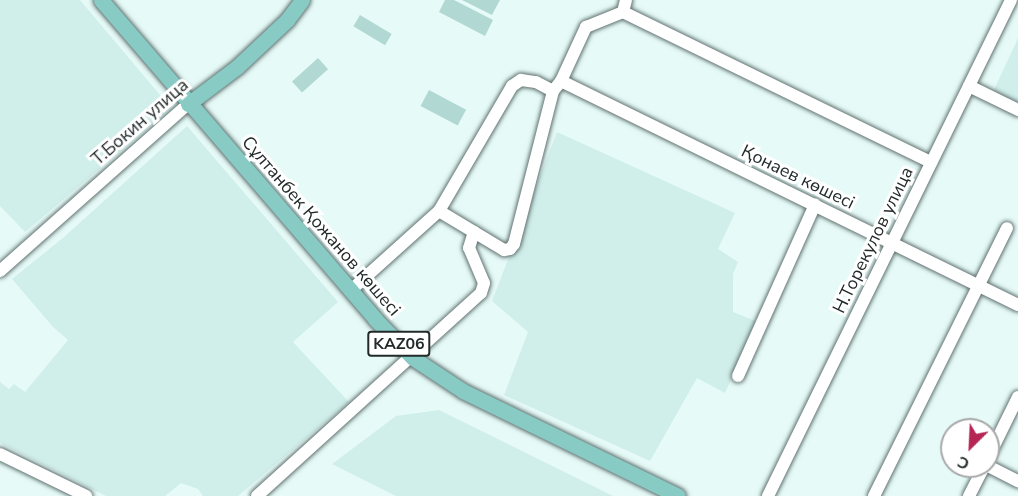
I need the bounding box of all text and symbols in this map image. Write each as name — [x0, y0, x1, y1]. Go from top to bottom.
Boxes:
street label: Т.Бокин улица — [87, 74, 193, 170]
street label: Сұлтанбек Қожанов көшесі — [237, 132, 405, 320]
street label: Қонаев көшесі — [738, 140, 858, 214]
street label: Н.Торекулов улица — [828, 163, 918, 317]
road number: KАZ06 — [366, 331, 432, 357]
north arrow — [940, 418, 1000, 478]
text: С — [954, 450, 973, 475]

